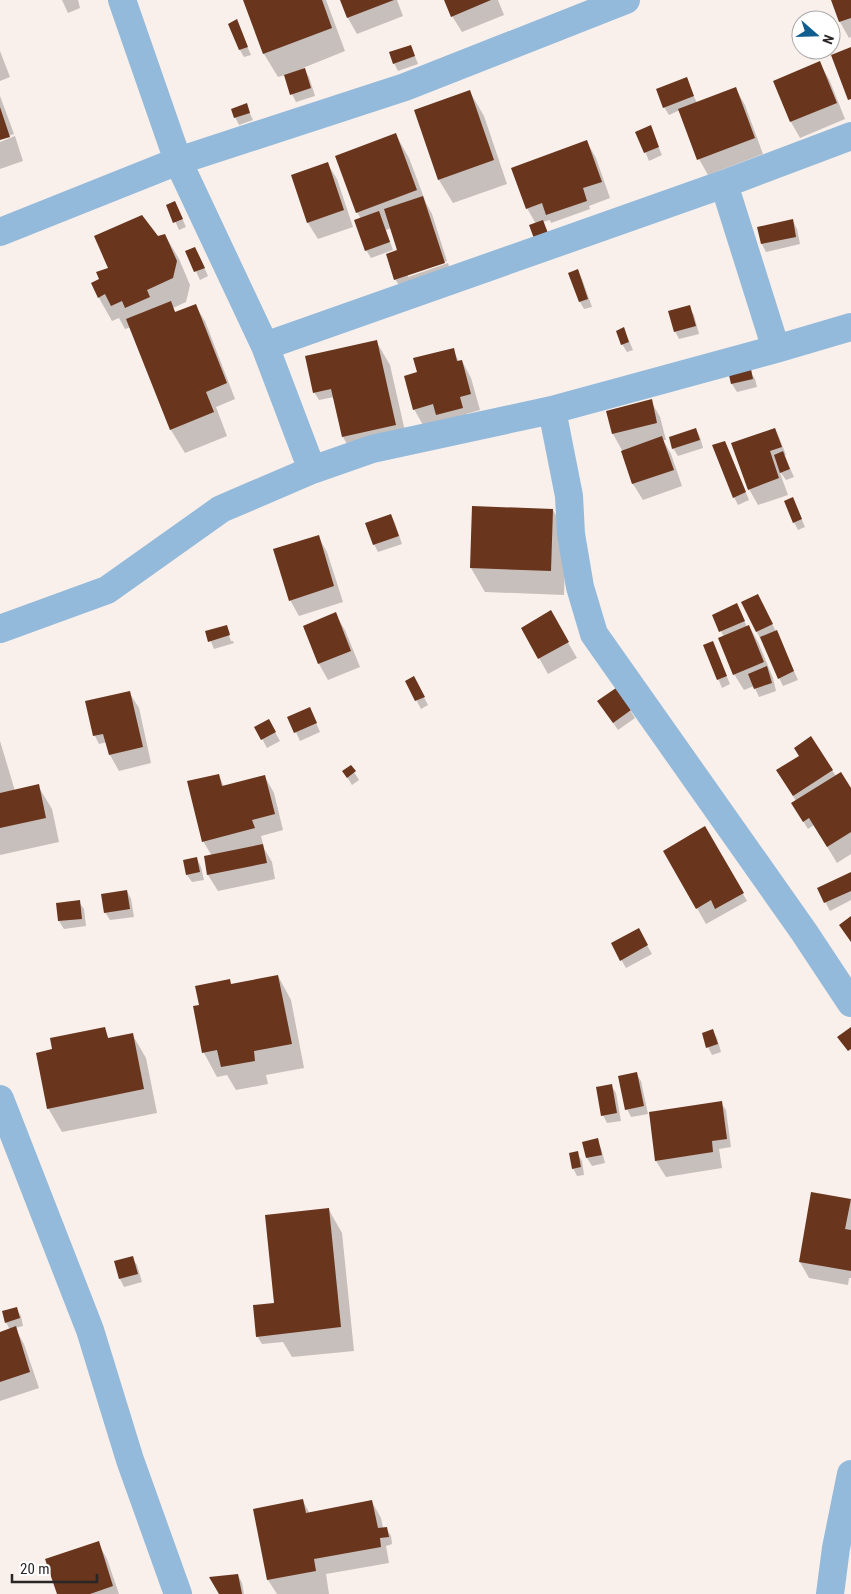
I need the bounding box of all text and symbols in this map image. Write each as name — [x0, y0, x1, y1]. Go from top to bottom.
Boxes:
north arrow — [791, 10, 841, 60]
text: N — [819, 33, 837, 46]
scale bar — [12, 1552, 98, 1584]
text: 20 m — [20, 1560, 50, 1578]

